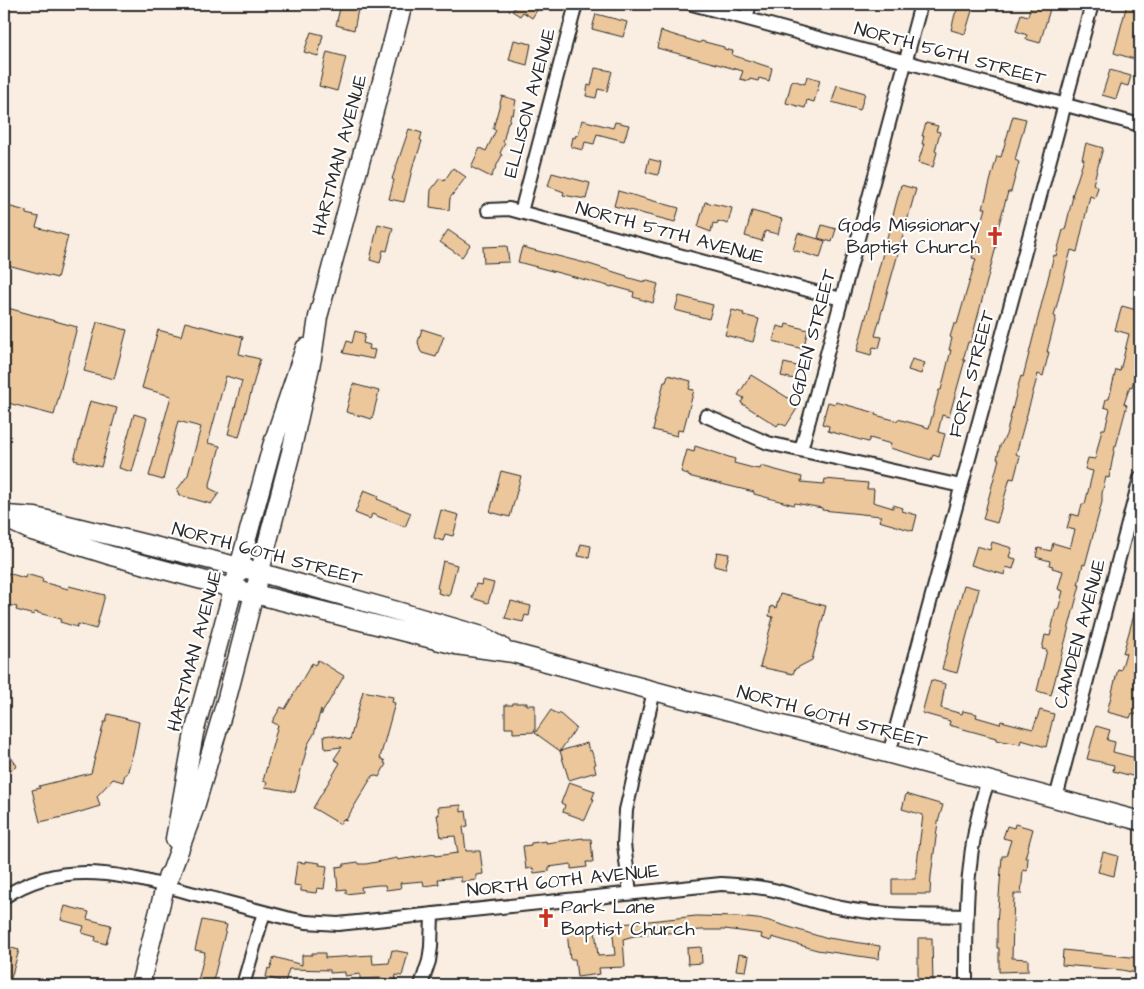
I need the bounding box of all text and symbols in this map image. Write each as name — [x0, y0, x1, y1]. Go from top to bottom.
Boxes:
street label: NORTH 56TH STREET — [851, 15, 1049, 93]
street label: ELLISON AVENUE — [497, 25, 563, 181]
street label: HARTMAN AVENUE — [306, 72, 374, 238]
street label: NORTH 57TH AVENUE — [573, 195, 767, 271]
place label: Gods Missionary Baptist Church — [838, 212, 981, 261]
church icon: Gods Missionary Baptist Church — [984, 225, 1006, 247]
street label: OGDEN STREET — [781, 266, 843, 410]
street label: FORT STREET — [942, 307, 1002, 441]
street label: NORTH 60TH STREET — [169, 516, 365, 592]
street label: CAMDEN AVENUE — [1047, 556, 1113, 712]
street label: HARTMAN AVENUE — [161, 568, 229, 734]
street label: NORTH 60TH STREET — [734, 679, 930, 755]
street label: NORTH 60TH AVENUE — [466, 857, 660, 905]
place label: Park Lane Baptist Church — [561, 894, 695, 943]
church icon: Park Lane Baptist Church — [535, 907, 557, 929]

